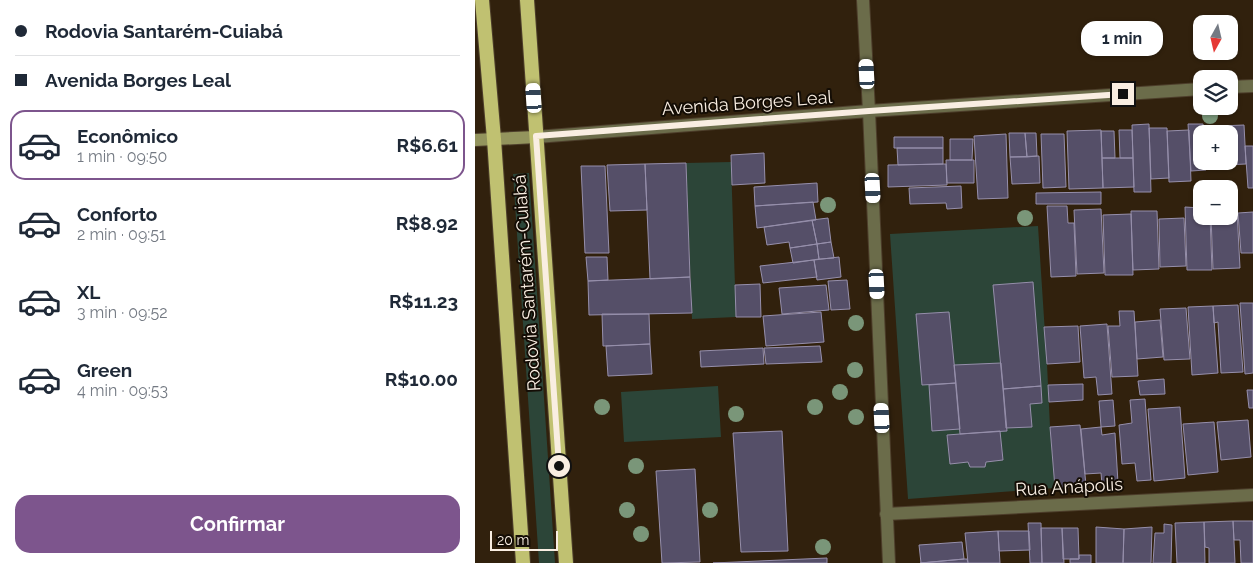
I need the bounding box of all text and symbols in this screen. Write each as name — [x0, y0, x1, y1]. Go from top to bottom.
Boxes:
north arrow — [1193, 15, 1237, 60]
map controls — [1193, 15, 1238, 225]
text: Rodovia Santarém-Cuiabá — [45, 20, 283, 42]
callout: 1 min — [1082, 22, 1164, 56]
text: 1 min — [1102, 29, 1142, 48]
car — [858, 59, 875, 89]
text: Avenida Borges Leal — [45, 69, 231, 91]
button: layers — [1193, 70, 1238, 115]
car — [525, 83, 542, 113]
route end — [1112, 83, 1134, 105]
street label: Avenida Borges Leal — [661, 86, 833, 119]
icon: car — [17, 123, 62, 168]
text: Econômico — [77, 125, 178, 147]
button: + — [1193, 125, 1238, 170]
text: R$6.61 — [397, 134, 458, 156]
text: 1 min · 09:50 — [77, 147, 167, 166]
car — [864, 173, 881, 203]
street label: Rodovia Santarém-Cuiabá — [508, 174, 545, 392]
button: − — [1193, 180, 1238, 225]
icon: car — [17, 201, 62, 246]
text: Conforto — [77, 203, 157, 225]
text: R$8.92 — [396, 212, 458, 234]
text: 2 min · 09:51 — [77, 225, 166, 244]
car — [868, 269, 885, 299]
icon: car — [17, 279, 62, 324]
text: XL — [77, 281, 100, 303]
text: R$11.23 — [389, 290, 458, 312]
text: 3 min · 09:52 — [77, 303, 168, 322]
icon: car — [17, 357, 62, 402]
text: Green — [77, 359, 132, 381]
text: R$10.00 — [385, 368, 458, 390]
text: 4 min · 09:53 — [77, 381, 168, 400]
car — [873, 403, 890, 433]
route start — [548, 455, 570, 477]
street label: Rua Anápolis — [1015, 473, 1124, 500]
button: Confirmar — [15, 495, 460, 553]
scale bar — [490, 528, 557, 551]
text: 20 m — [497, 532, 529, 548]

